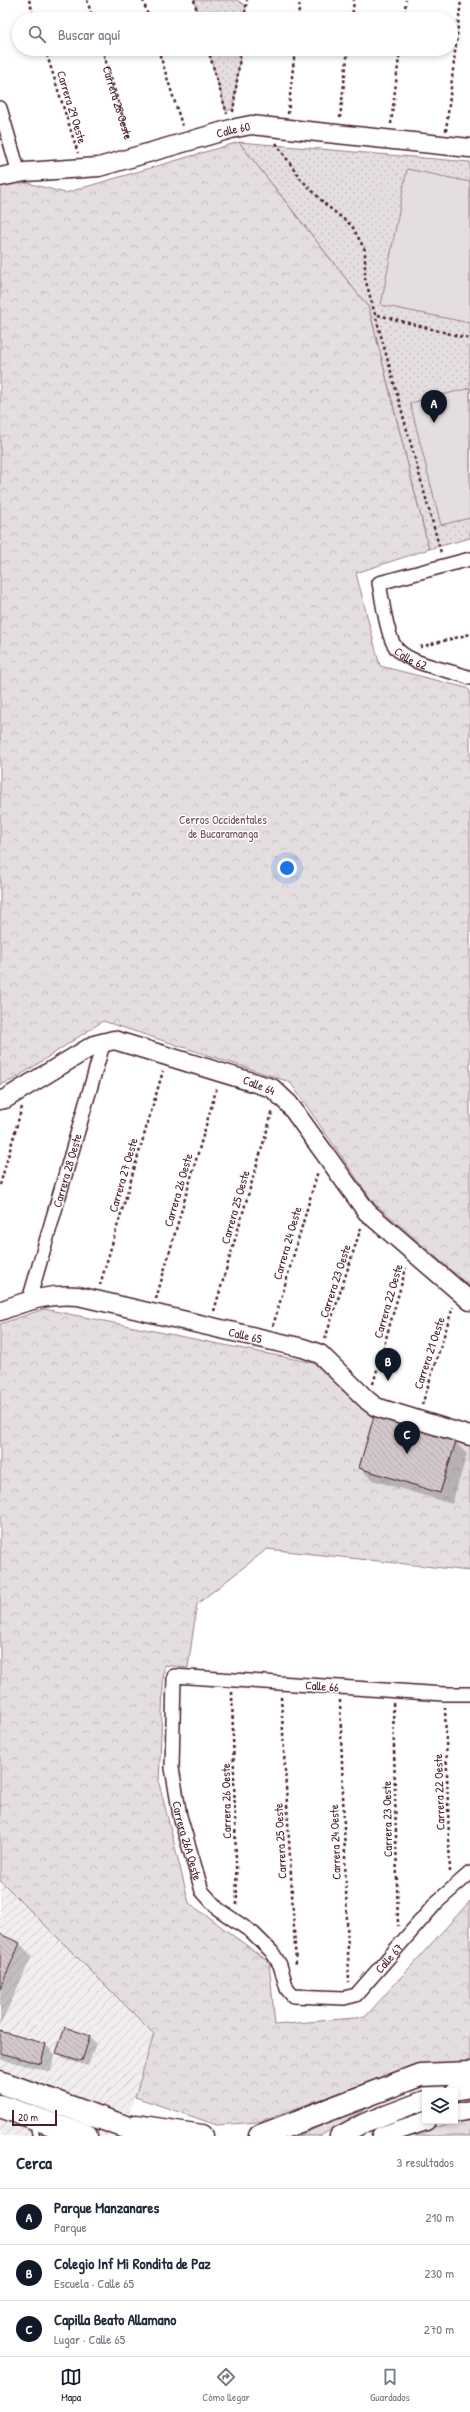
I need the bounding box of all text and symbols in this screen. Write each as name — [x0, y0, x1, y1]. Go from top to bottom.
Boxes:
search box — [12, 12, 458, 56]
icon: search — [26, 23, 48, 45]
text: Buscar aquí — [58, 24, 121, 45]
street label: Carrera 28 Oeste — [99, 64, 138, 142]
street label: Carrera 29 Oeste — [53, 69, 91, 146]
street label: Calle 60 — [214, 117, 251, 141]
pin: A — [421, 390, 447, 423]
street label: Calle 62 — [391, 643, 430, 673]
park label: Cerros Occidentales de Bucaramanga — [179, 811, 267, 842]
your location — [277, 858, 297, 878]
street label: Calle 64 — [240, 1071, 278, 1099]
street label: Carrera 28 Oeste — [48, 1131, 85, 1209]
street label: Carrera 27 Oeste — [104, 1136, 142, 1214]
street label: Carrera 26 Oeste — [159, 1151, 197, 1229]
street label: Carrera 25 Oeste — [216, 1168, 254, 1246]
street label: Carrera 24 Oeste — [268, 1204, 306, 1282]
street label: Carrera 23 Oeste — [315, 1242, 355, 1320]
street label: Carrera 22 Oeste — [369, 1262, 407, 1340]
street label: Carrera 21 Oeste — [409, 1314, 449, 1391]
street label: Calle 65 — [227, 1323, 264, 1347]
pin: B — [375, 1348, 401, 1381]
pin: C — [394, 1421, 420, 1454]
street label: Calle 66 — [305, 1676, 340, 1696]
street label: Carrera 22 Oeste — [429, 1753, 449, 1830]
street label: Carrera 26 Oeste — [217, 1763, 235, 1839]
street label: Carrera 23 Oeste — [378, 1781, 396, 1857]
street label: Carrera 26A Oeste — [169, 1800, 207, 1882]
street label: Carrera 25 Oeste — [270, 1802, 290, 1879]
street label: Carrera 24 Oeste — [325, 1804, 345, 1880]
street label: Calle 67 — [371, 1939, 406, 1977]
map controls — [422, 2088, 458, 2124]
button: layers — [422, 2088, 458, 2124]
scale bar — [12, 2108, 57, 2127]
text: 20 m — [18, 2110, 38, 2124]
text: Cerca — [16, 2151, 52, 2174]
text: 3 resultados — [396, 2153, 454, 2171]
text: Parque Manzanares — [54, 2197, 159, 2218]
text: A — [26, 2208, 32, 2226]
text: 210 m — [426, 2208, 454, 2226]
text: Parque — [54, 2218, 87, 2236]
text: Colegio Inf Mi Rondita de Paz — [54, 2253, 211, 2274]
text: B — [26, 2264, 32, 2282]
text: 230 m — [424, 2264, 454, 2282]
text: Escuela · Calle 65 — [54, 2274, 134, 2292]
text: Capilla Beato Allamano — [54, 2309, 176, 2330]
text: C — [25, 2320, 33, 2338]
text: 270 m — [424, 2320, 454, 2338]
text: Lugar · Calle 65 — [54, 2330, 125, 2348]
tab: Mapa — [60, 2366, 82, 2404]
tab: Cómo llegar — [202, 2366, 250, 2404]
tab: Guardados — [370, 2366, 410, 2404]

